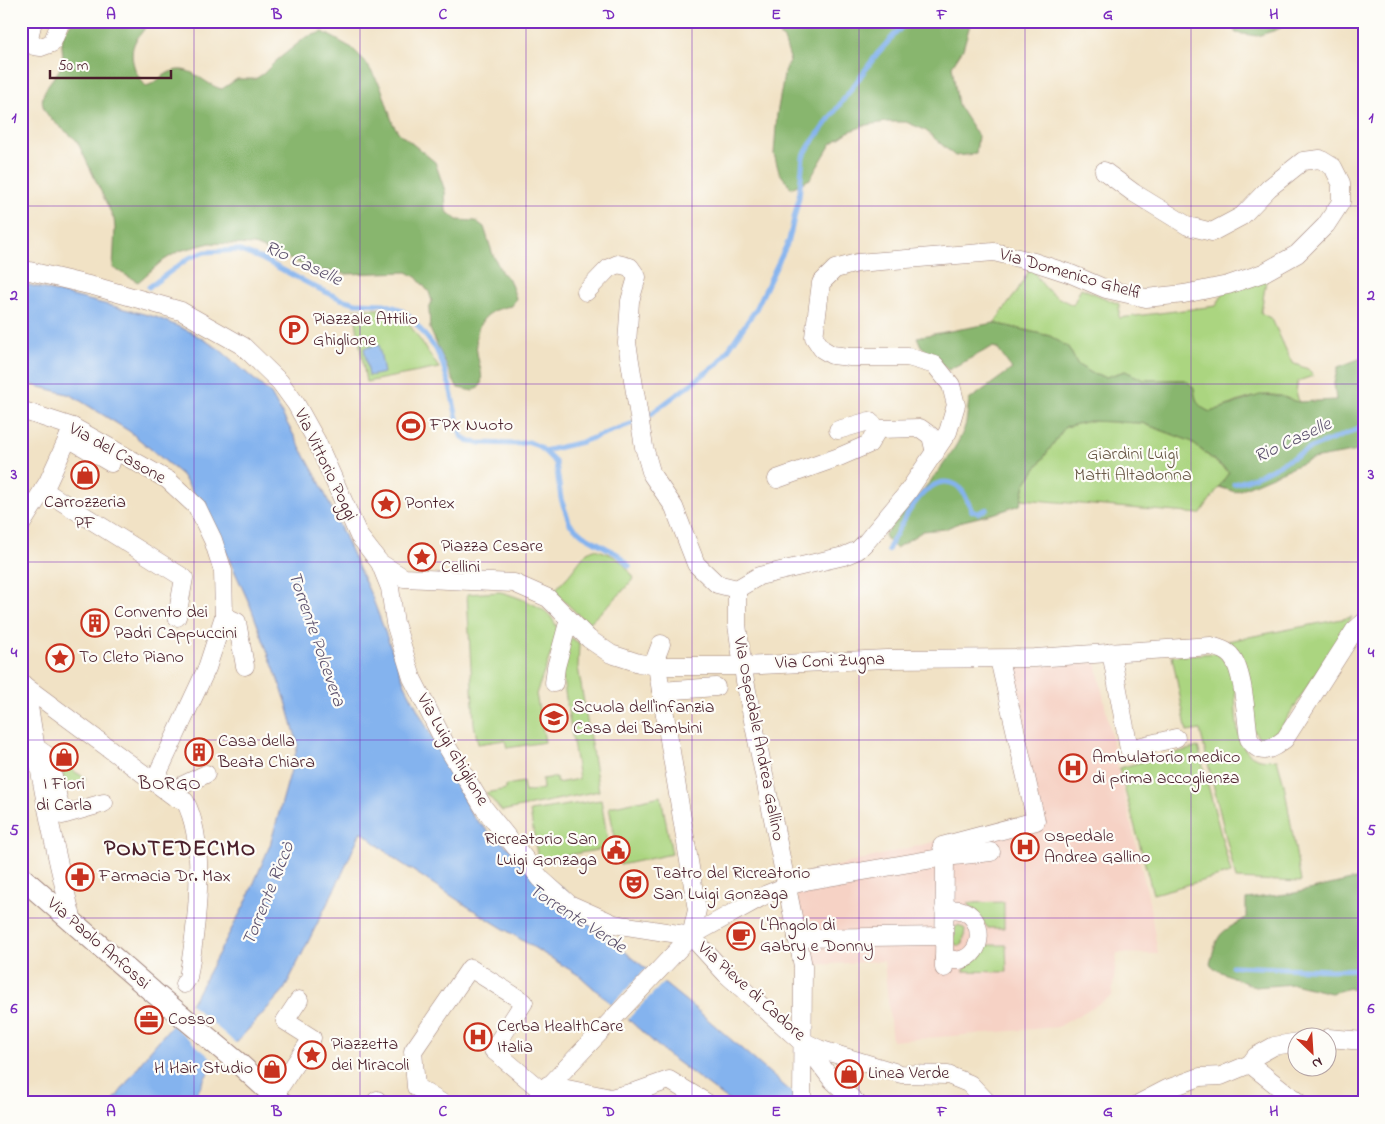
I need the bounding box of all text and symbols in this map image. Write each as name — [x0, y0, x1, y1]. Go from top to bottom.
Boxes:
text: A — [106, 3, 116, 27]
text: B — [271, 3, 283, 27]
text: C — [439, 3, 448, 27]
text: D — [602, 3, 615, 27]
text: E — [771, 3, 781, 27]
text: F — [936, 3, 948, 27]
text: G — [1103, 3, 1113, 27]
text: H — [1269, 3, 1279, 27]
scale bar — [50, 48, 171, 80]
text: 50 m — [58, 55, 89, 77]
text: 1 — [11, 106, 17, 130]
text: 1 — [1368, 106, 1374, 130]
water label: Rio Caselle — [260, 234, 347, 294]
street label: Via Domenico Ghelfi — [995, 242, 1146, 308]
text: 2 — [9, 284, 18, 308]
text: 2 — [1366, 284, 1375, 308]
place label: Piazzale Attilio Ghiglione — [313, 307, 418, 355]
parking icon: Piazzale Attilio Ghiglione — [279, 315, 309, 345]
street label: Via Vittorio Poggi — [285, 404, 363, 526]
sports icon: FPX Nuoto — [396, 411, 426, 441]
water label: Rio Caselle — [1250, 411, 1337, 471]
place label: FPX Nuoto — [429, 413, 513, 439]
street label: Via del Casone — [63, 416, 171, 492]
park label: Giardini Luigi Matti Altadonna — [1074, 442, 1192, 489]
shop icon: Carrozzeria PF — [70, 460, 100, 490]
text: 3 — [10, 463, 18, 487]
text: 3 — [1367, 463, 1375, 487]
place icon: Pontex — [371, 489, 401, 519]
place label: Carrozzeria PF — [44, 490, 126, 537]
place label: Pontex — [405, 491, 455, 517]
place label: Piazza Cesare Cellini — [441, 534, 544, 581]
place icon: Piazza Cesare Cellini — [407, 542, 437, 572]
water label: Torrente Polcevera — [280, 568, 352, 711]
place label: Convento dei Padri Cappuccini — [114, 600, 237, 647]
building icon: Convento dei Padri Cappuccini — [80, 608, 110, 638]
street label: Via Ospedale Andrea Gallino — [725, 634, 791, 843]
text: 4 — [10, 641, 18, 665]
text: 4 — [1367, 641, 1375, 665]
place icon: To Cleto Piano — [45, 643, 75, 673]
place label: To Cleto Piano — [79, 645, 184, 671]
street label: Via Coni Zugna — [774, 647, 885, 678]
street label: Via Luigi Ghiglione — [408, 688, 495, 812]
place label: Scuola dell'infanzia Casa dei Bambini — [573, 695, 715, 742]
school or university icon: Scuola dell'infanzia Casa dei Bambini — [539, 703, 569, 733]
place label: Casa della Beata Chiara — [217, 729, 315, 776]
building icon: Casa della Beata Chiara — [184, 737, 214, 767]
shop icon: I Fiori di Carla — [49, 742, 79, 772]
place label: Ambulatorio medico di prima accoglienza — [1092, 745, 1240, 793]
hospital icon: Ambulatorio medico di prima accoglienza — [1058, 753, 1088, 783]
district label: BORGO — [137, 771, 202, 798]
place label: I Fiori di Carla — [36, 772, 92, 819]
text: 5 — [9, 819, 19, 843]
text: 5 — [1366, 819, 1376, 843]
place label: Ospedale Andrea Gallino — [1044, 824, 1150, 871]
place label: Ricreatorio San Luigi Gonzaga — [484, 827, 597, 875]
hospital icon: Ospedale Andrea Gallino — [1010, 832, 1040, 862]
district label: PONTEDECIMO — [104, 834, 256, 866]
public building icon: Ricreatorio San Luigi Gonzaga — [601, 835, 631, 865]
water label: Torrente Riccò — [236, 837, 303, 950]
place label: Teatro del Ricreatorio San Luigi Gonzaga — [653, 861, 810, 909]
pharmacy icon: Farmacia Dr. Max — [65, 862, 95, 892]
place label: Farmacia Dr. Max — [98, 864, 231, 890]
theatre icon: Teatro del Ricreatorio San Luigi Gonzaga — [619, 869, 649, 899]
water label: Torrente Verde — [523, 877, 632, 962]
street label: Via Paolo Anfossi — [40, 891, 155, 996]
place label: L'Angolo di Gabry e Donny — [760, 913, 874, 960]
cafe icon: L'Angolo di Gabry e Donny — [726, 921, 756, 951]
street label: Via Pieve di Cadore — [690, 935, 812, 1048]
text: 6 — [9, 997, 18, 1021]
text: 6 — [1366, 997, 1375, 1021]
office icon: Cosso — [134, 1005, 164, 1035]
place label: Cosso — [168, 1007, 215, 1033]
place label: Cerba HealthCare Italia — [497, 1014, 624, 1061]
hospital icon: Cerba HealthCare Italia — [463, 1022, 493, 1052]
north arrow — [1288, 1026, 1338, 1076]
place label: Piazzetta dei Miracoli — [331, 1032, 409, 1079]
place icon: Piazzetta dei Miracoli — [297, 1040, 327, 1070]
text: N — [1308, 1051, 1326, 1074]
shop icon: H Hair Studio — [257, 1054, 287, 1084]
place label: H Hair Studio — [154, 1056, 253, 1082]
shop icon: Linea Verde — [834, 1059, 864, 1089]
place label: Linea Verde — [868, 1061, 950, 1087]
text: A — [106, 1100, 116, 1124]
text: B — [271, 1100, 283, 1124]
text: C — [439, 1100, 448, 1124]
text: D — [602, 1100, 615, 1124]
text: E — [771, 1100, 781, 1124]
text: F — [936, 1100, 948, 1124]
text: G — [1103, 1100, 1113, 1124]
text: H — [1269, 1100, 1279, 1124]

